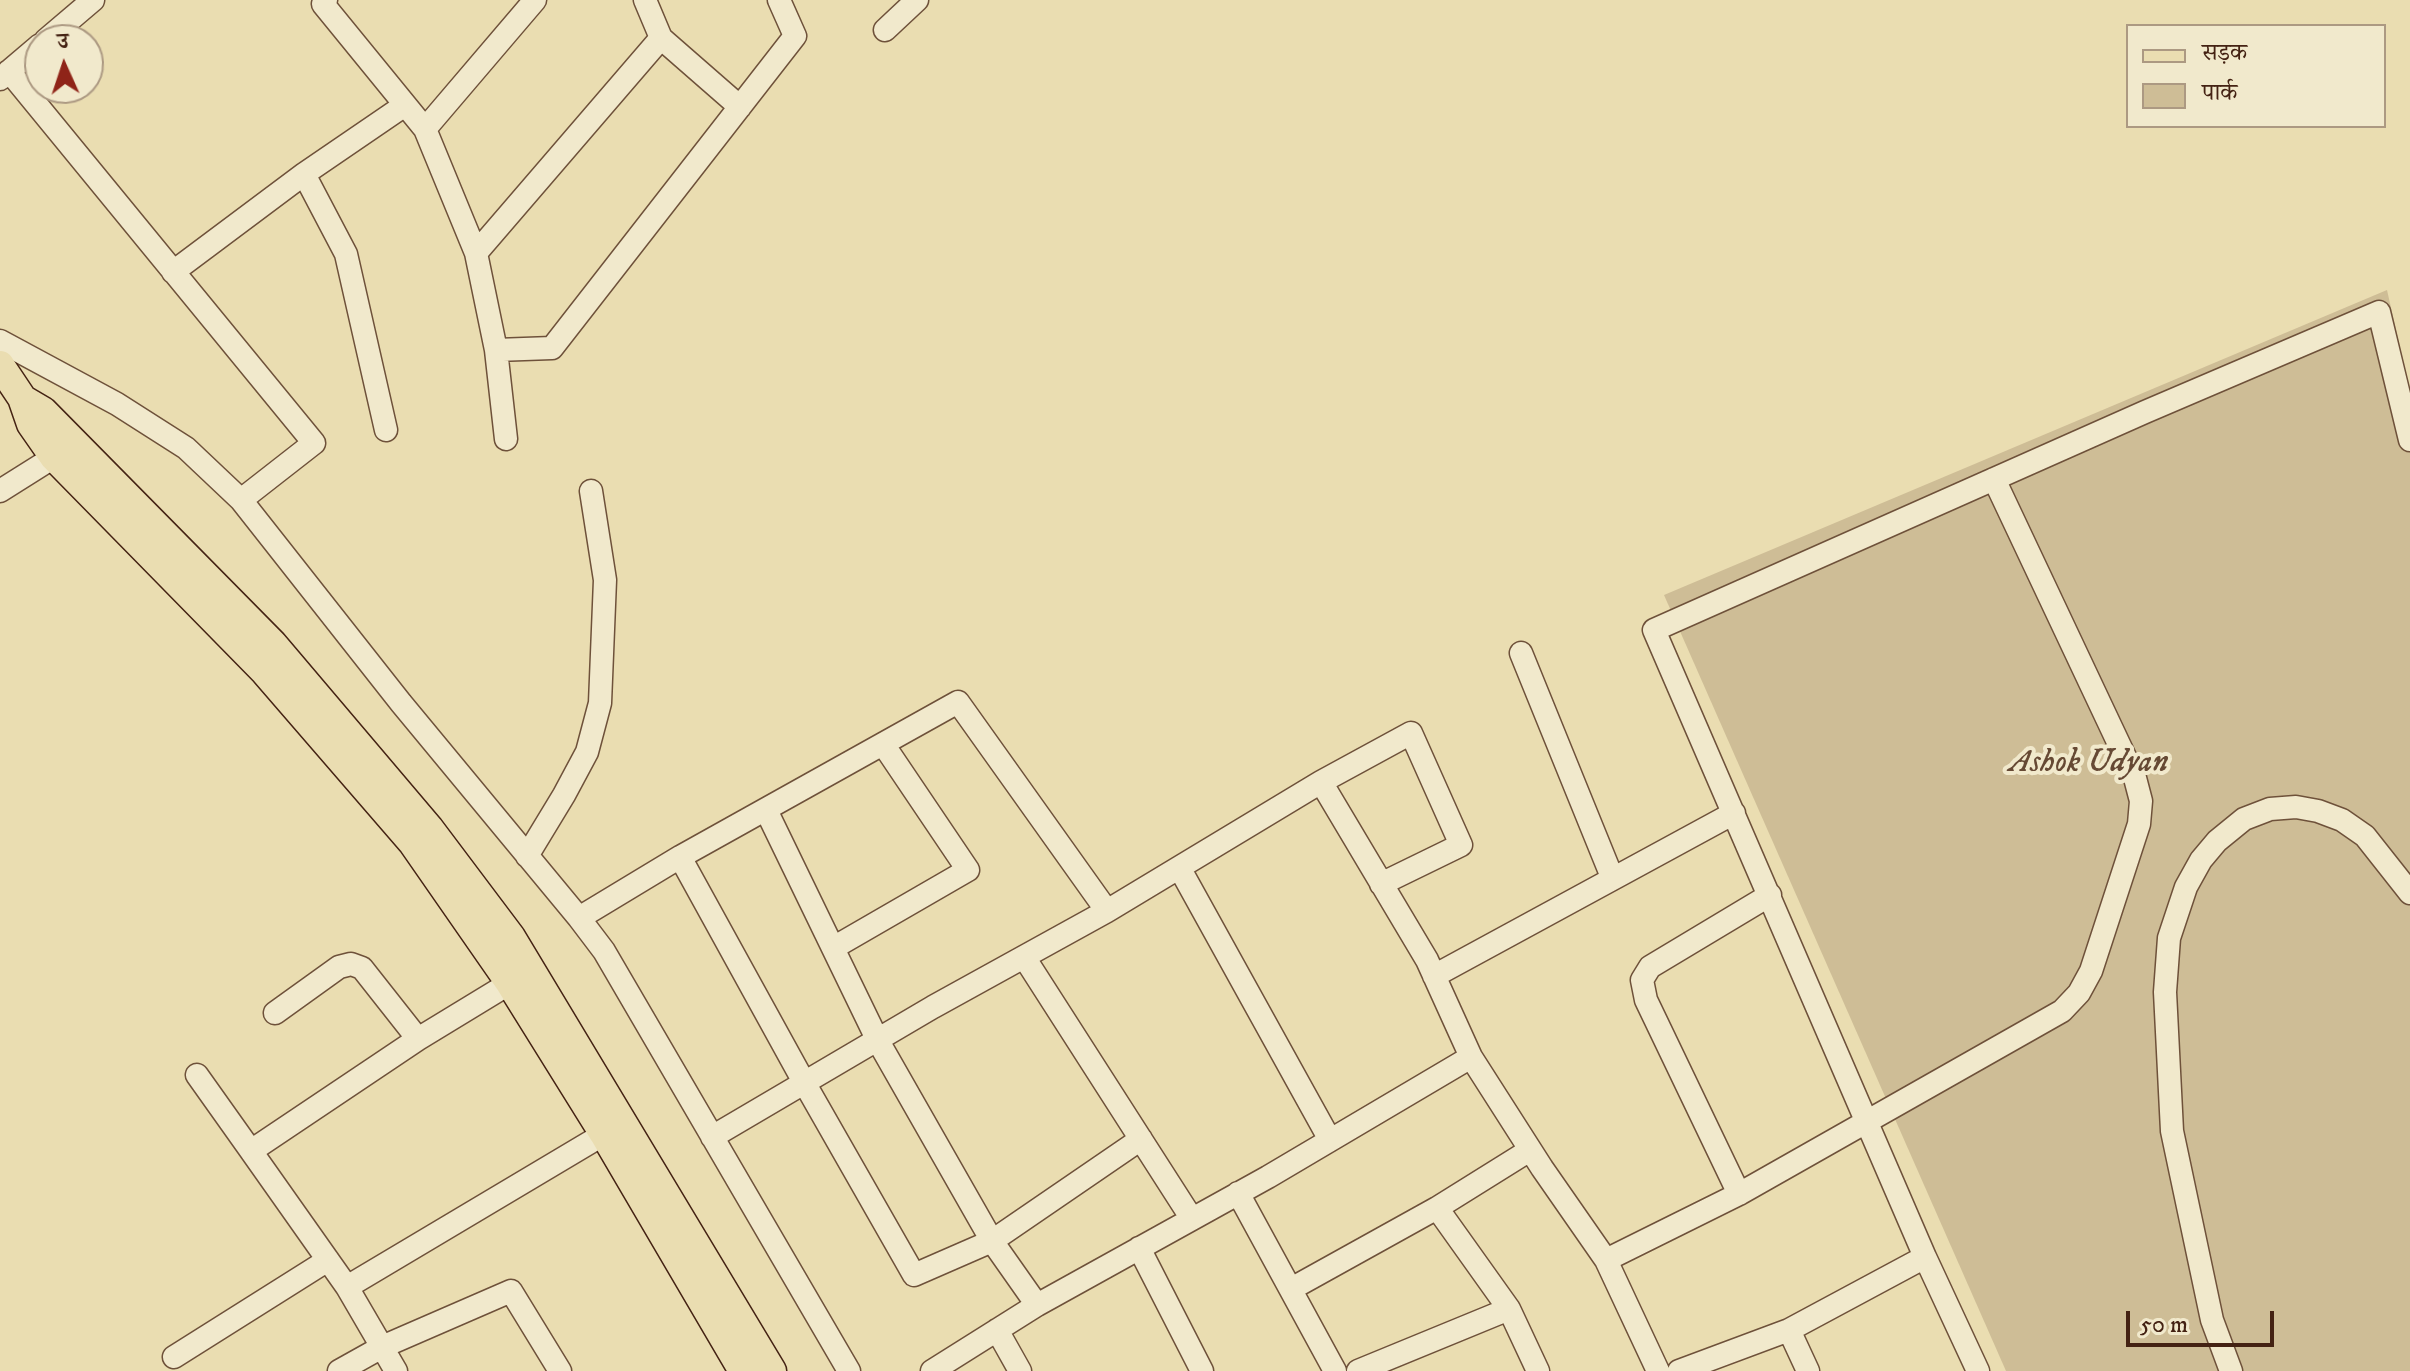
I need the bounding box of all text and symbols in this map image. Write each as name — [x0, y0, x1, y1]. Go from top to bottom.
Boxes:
north arrow — [24, 24, 104, 104]
legend — [2126, 24, 2386, 128]
text: उ — [57, 28, 69, 55]
text: सड़क — [2202, 38, 2247, 68]
text: पार्क — [2202, 78, 2237, 108]
park label: Ashok Udyan — [2010, 745, 2168, 783]
scale bar — [2130, 1295, 2278, 1345]
text: 50 m — [2140, 1310, 2188, 1340]

